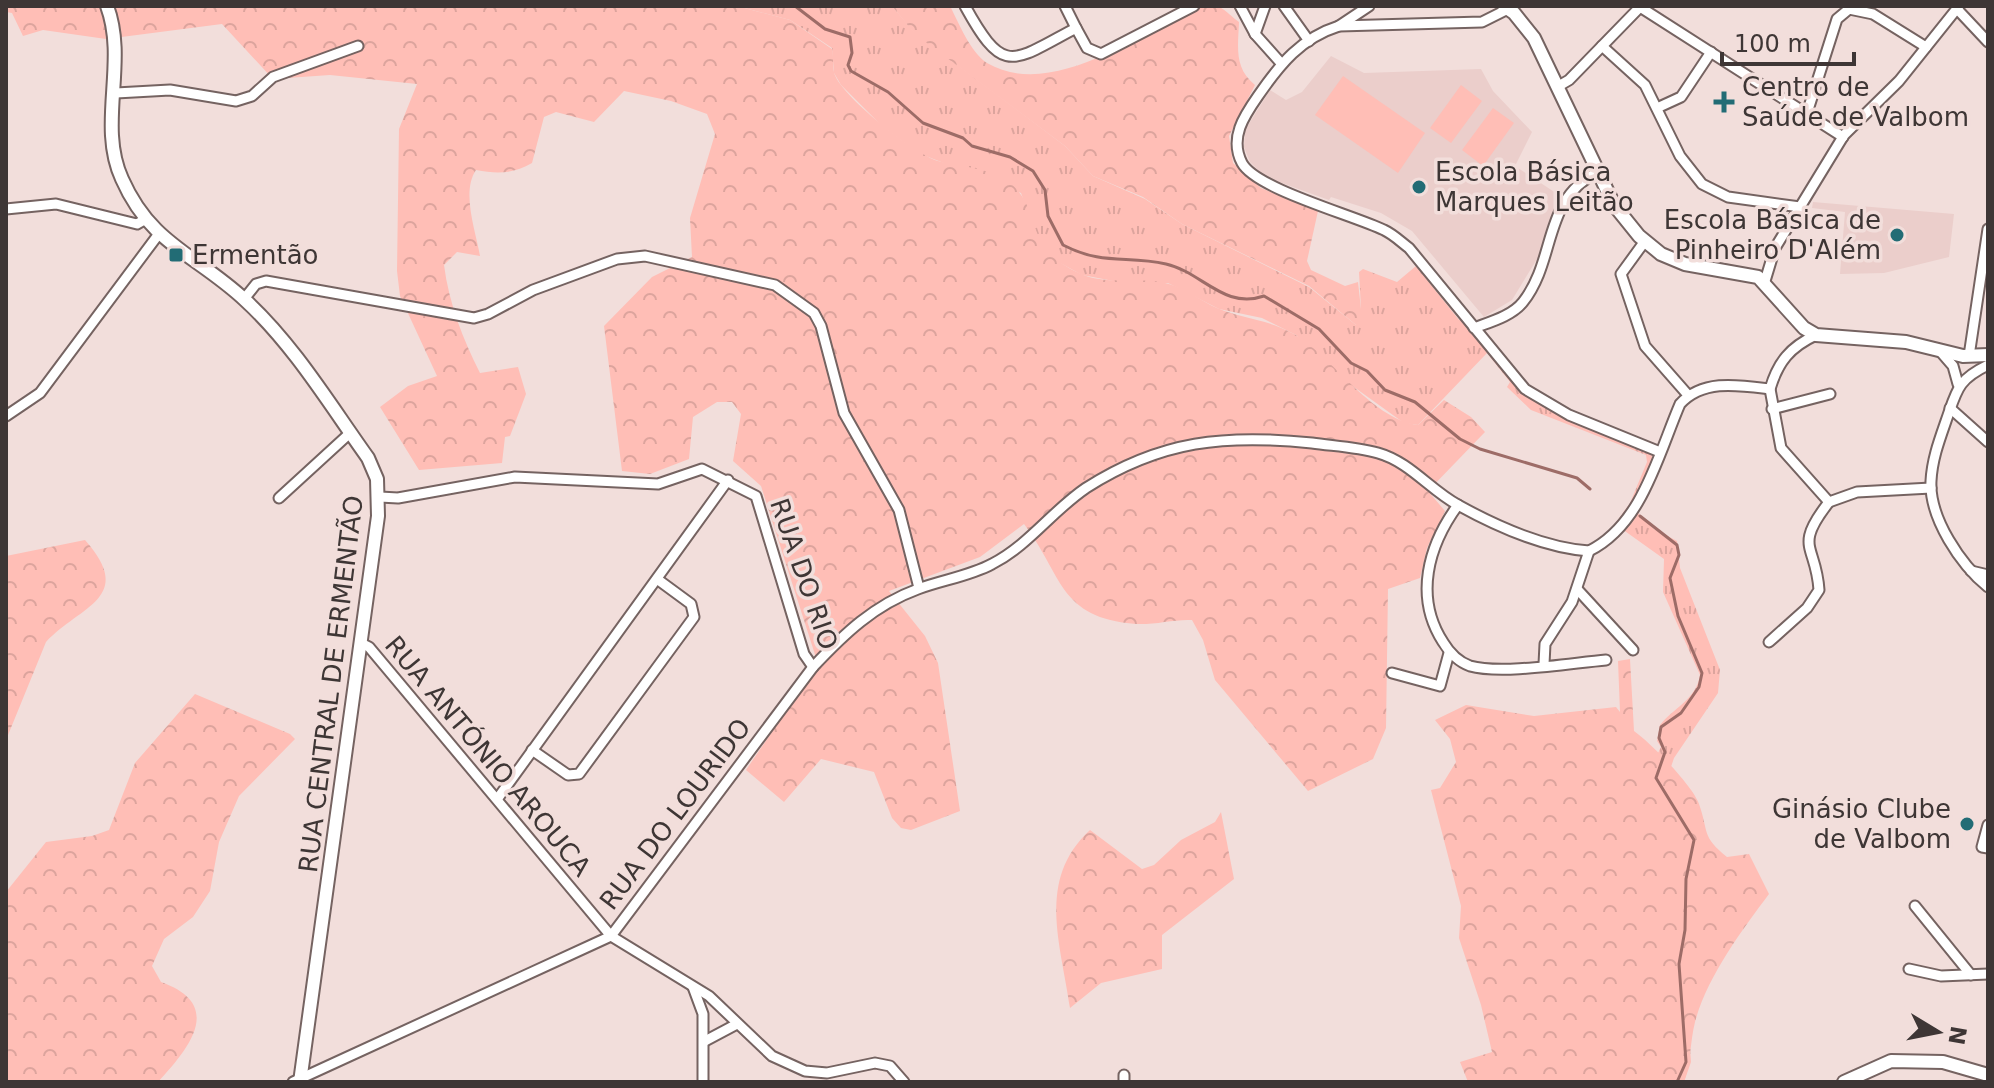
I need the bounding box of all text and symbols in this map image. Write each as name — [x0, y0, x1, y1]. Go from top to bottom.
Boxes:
scale bar — [1722, 16, 1854, 66]
text: 100 m — [1734, 30, 1811, 58]
place label: Centro de Saúde de Valbom — [1742, 72, 1969, 132]
marker: Centro de Saúde de Valbom — [1713, 91, 1735, 113]
place label: Escola Básica Marques Leitão — [1435, 157, 1634, 217]
marker: Escola Básica Marques Leitão — [1410, 178, 1428, 196]
place label: Escola Básica de Pinheiro D'Além — [1664, 205, 1881, 265]
marker: Escola Básica de Pinheiro D'Além — [1888, 226, 1906, 244]
place label: Ermentão — [192, 240, 319, 270]
marker: Ermentão — [167, 246, 185, 264]
street label: RUA CENTRAL DE ERMENTÃO — [292, 494, 369, 874]
street label: RUA DO RIO — [764, 494, 844, 654]
street label: RUA ANTÓNIO AROUCA — [379, 629, 598, 882]
street label: RUA DO LOURIDO — [593, 713, 757, 915]
place label: Ginásio Clube de Valbom — [1772, 794, 1951, 854]
marker: Ginásio Clube de Valbom — [1958, 815, 1976, 833]
north arrow — [1898, 992, 1978, 1072]
text: N — [1943, 1024, 1971, 1047]

